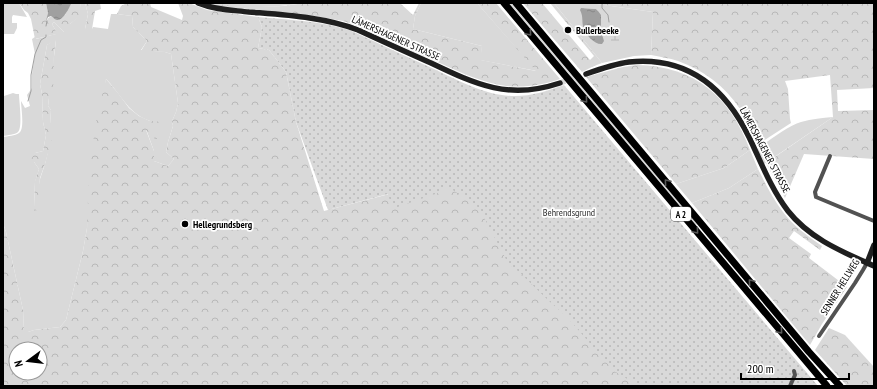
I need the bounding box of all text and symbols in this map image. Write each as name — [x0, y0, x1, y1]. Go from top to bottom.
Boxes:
street label: LÄMERSHAGENER STRASSE — [350, 13, 442, 63]
place label: Bullerbeeke — [576, 24, 619, 37]
marker: Bullerbeeke — [563, 25, 573, 35]
one-way arrow — [524, 28, 531, 36]
one-way arrow — [581, 95, 588, 103]
street label: LÄMERSHAGENER STRASSE — [737, 105, 793, 195]
one-way arrow — [665, 180, 672, 187]
park label: Behrendsgrund — [543, 206, 595, 219]
road number: A 2 — [671, 207, 691, 221]
place label: Hellegrundsberg — [193, 218, 253, 231]
marker: Hellegrundsberg — [180, 219, 190, 229]
one-way arrow — [691, 227, 698, 234]
street label: SENNER HELLWEG — [818, 256, 862, 318]
one-way arrow — [748, 279, 755, 287]
one-way arrow — [775, 326, 782, 334]
north arrow — [8, 341, 48, 381]
scale bar — [741, 355, 849, 381]
text: N — [11, 359, 26, 368]
text: 200 m — [747, 361, 774, 376]

